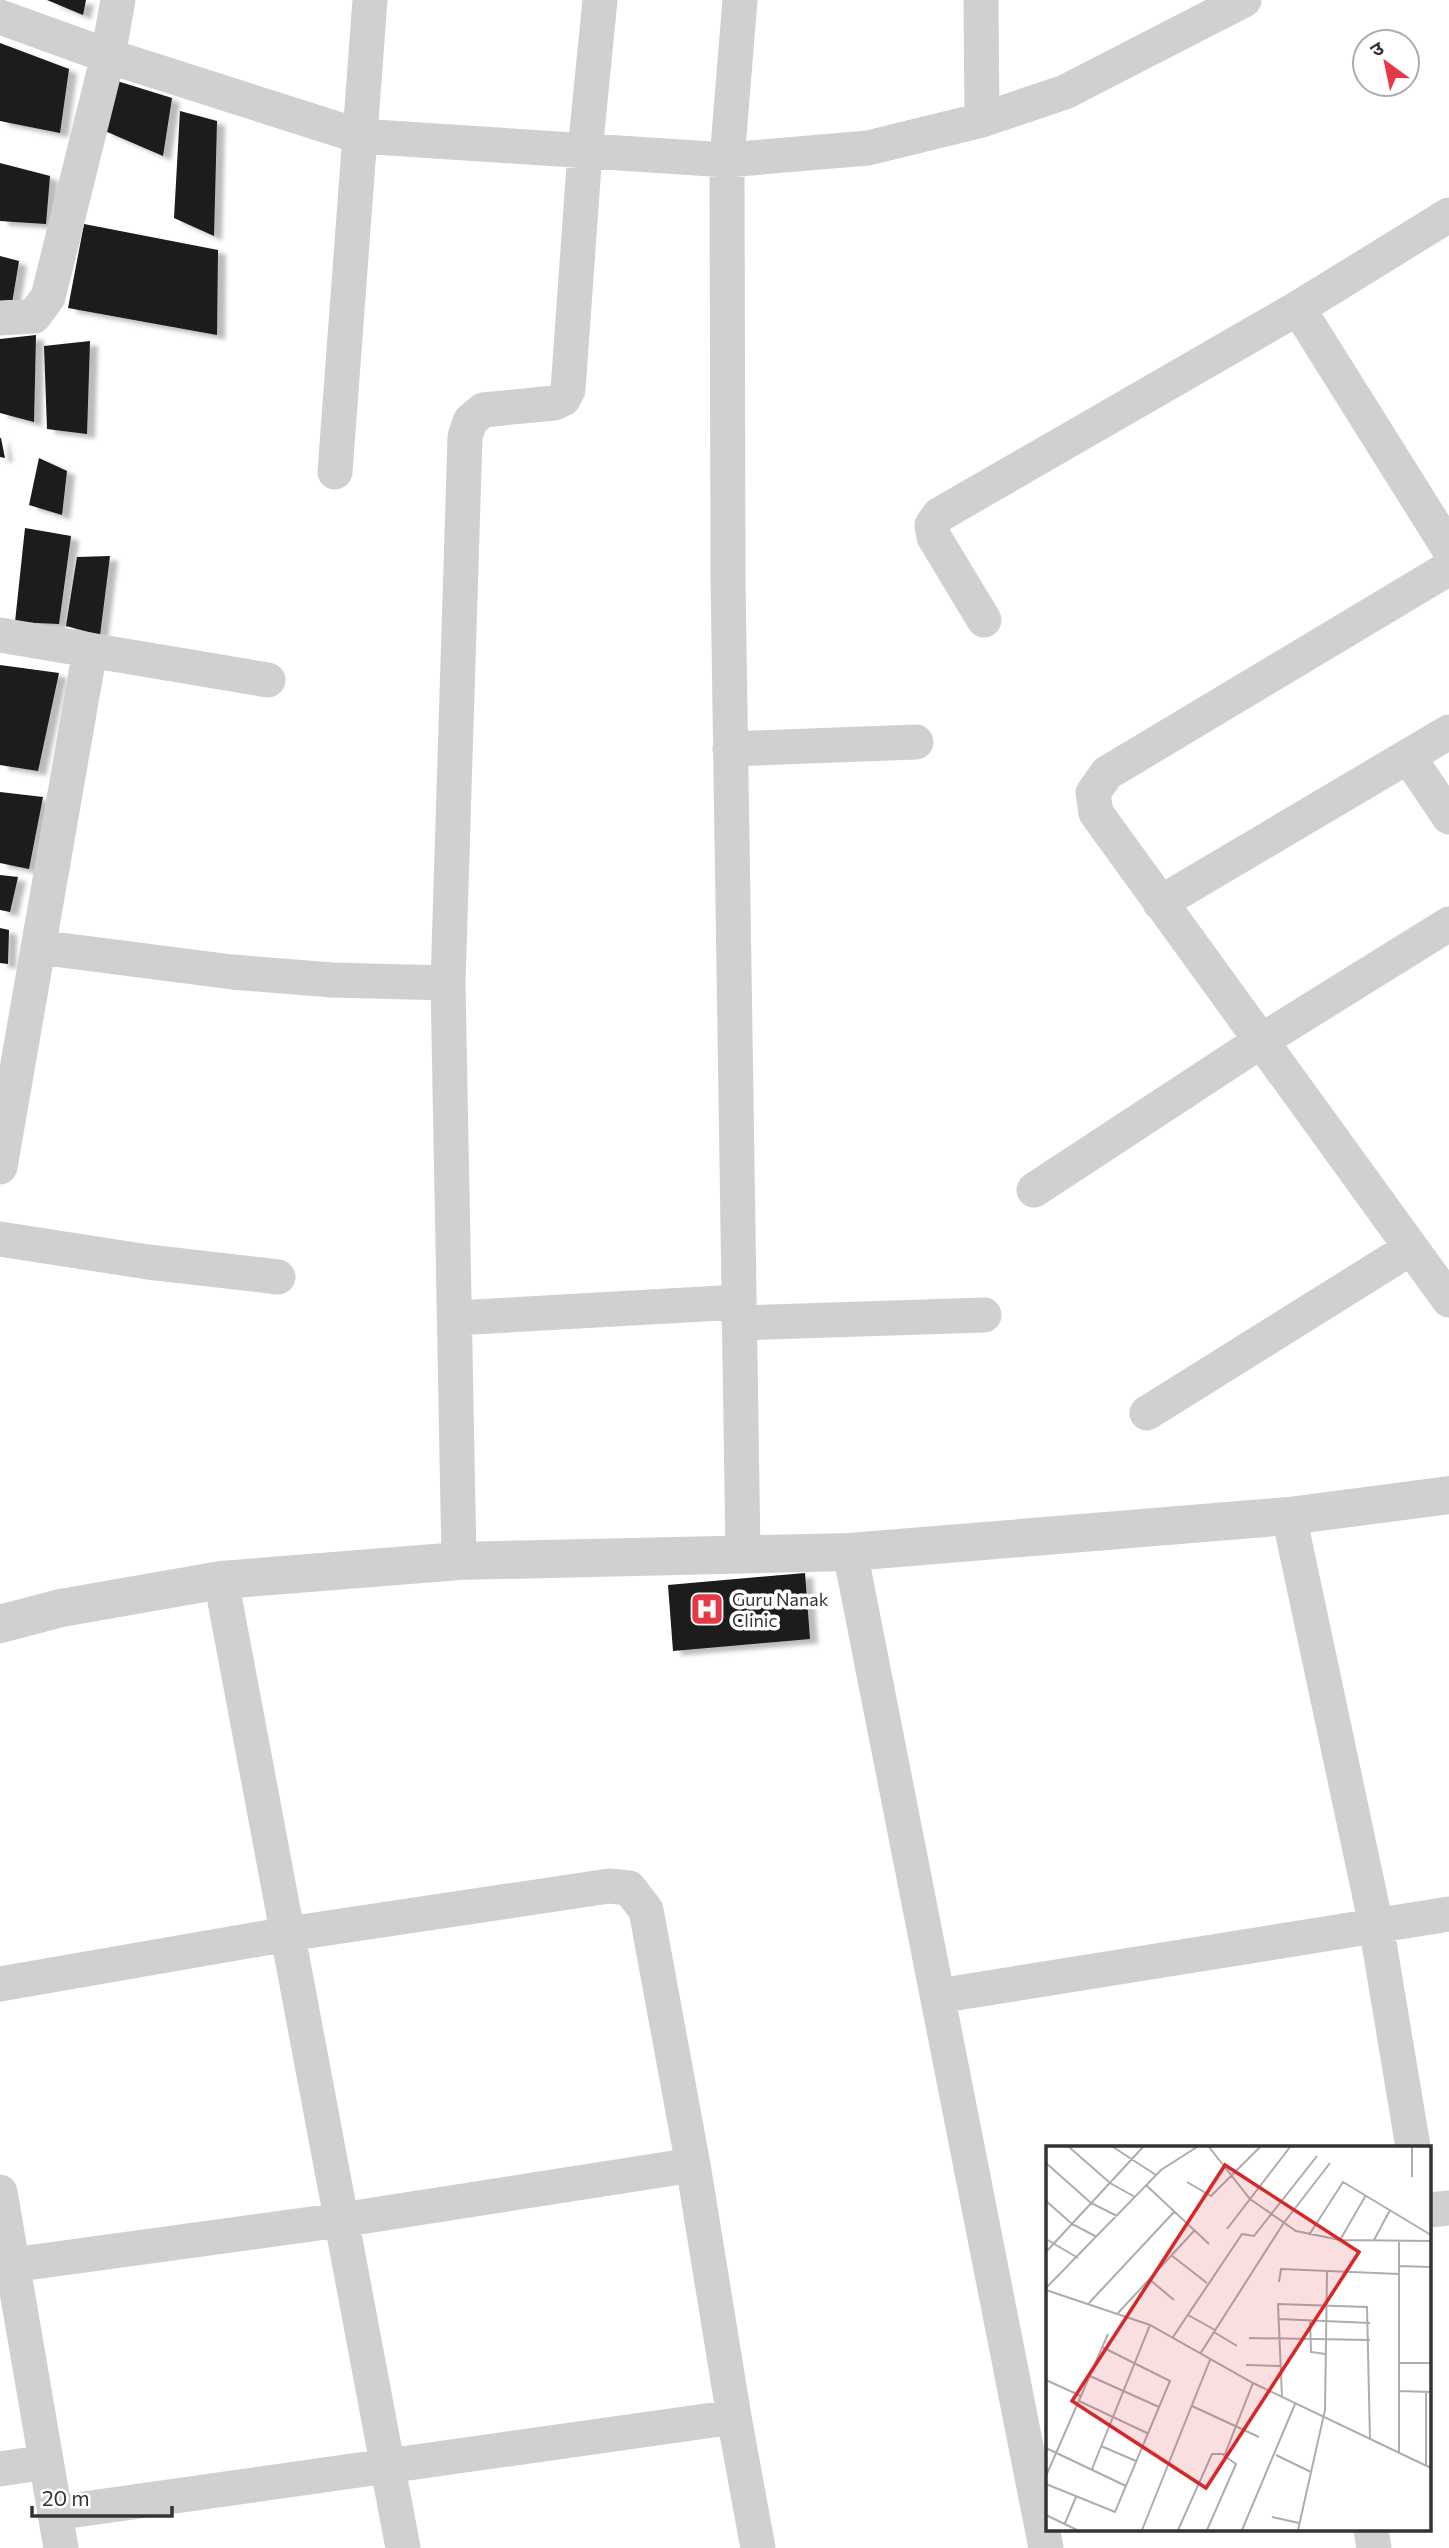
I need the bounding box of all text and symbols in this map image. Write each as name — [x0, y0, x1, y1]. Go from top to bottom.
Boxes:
north arrow — [1351, 28, 1421, 98]
text: उ — [1366, 35, 1388, 61]
place label: Guru Nanak Clinic — [732, 1588, 829, 1631]
hospital icon: Guru Nanak Clinic — [688, 1590, 726, 1628]
inset map — [1046, 2146, 1432, 2530]
scale bar — [32, 2474, 172, 2518]
text: 20 m — [42, 2485, 90, 2510]

